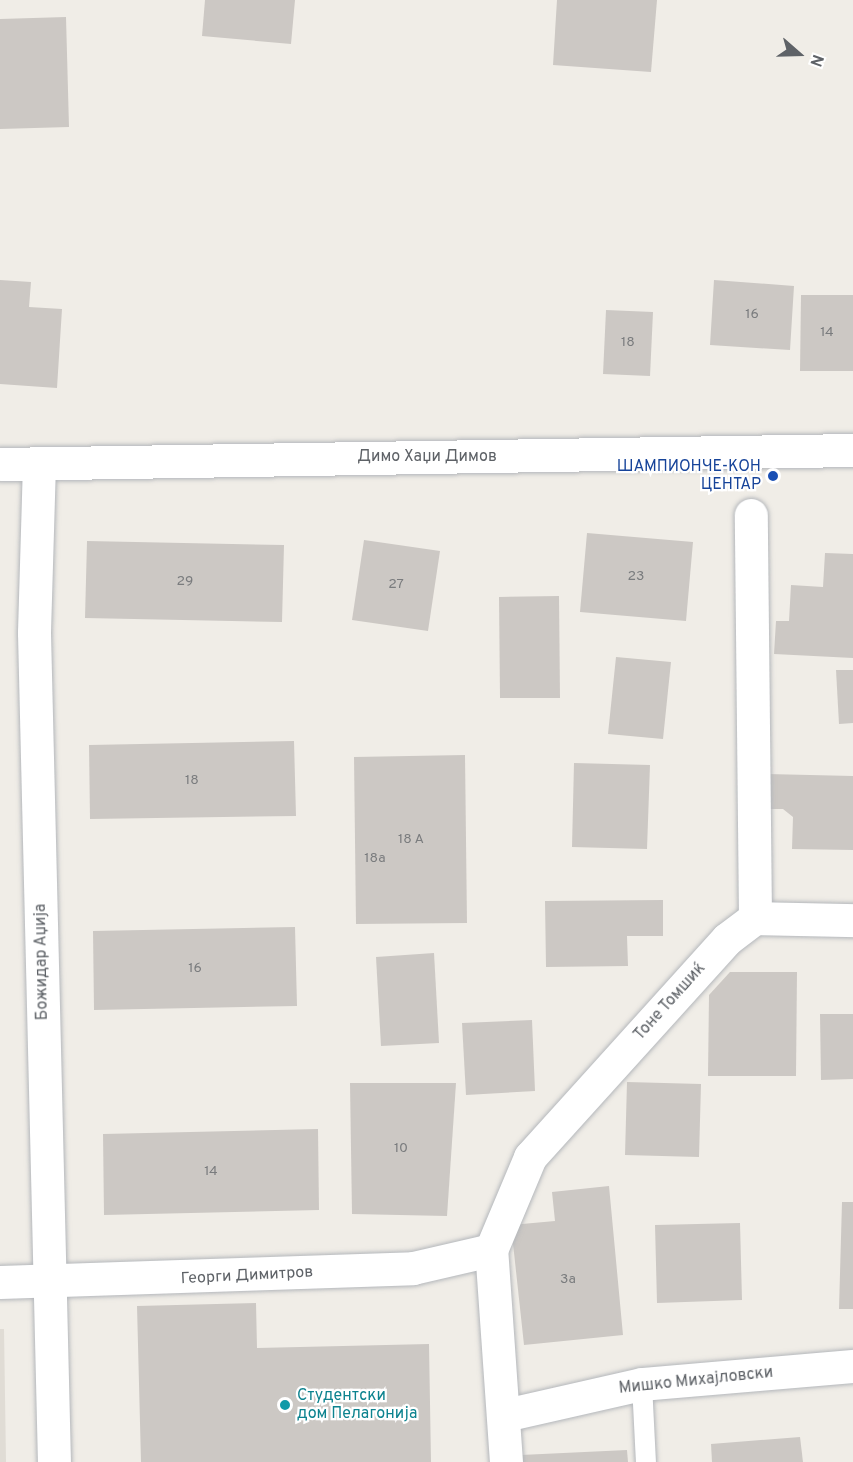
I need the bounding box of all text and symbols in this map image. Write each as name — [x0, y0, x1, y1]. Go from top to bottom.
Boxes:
north arrow — [769, 24, 829, 84]
text: N — [805, 51, 827, 69]
house number: 16 — [745, 307, 759, 323]
house number: 14 — [820, 325, 834, 341]
house number: 18 — [621, 335, 635, 351]
street label: Димо Хаџи Димов — [357, 447, 497, 467]
place label: ШАМПИОНЧЕ-КОН ЦЕНТАР — [617, 457, 761, 495]
marker: ШАМПИОНЧЕ-КОН ЦЕНТАР — [766, 469, 780, 483]
house number: 23 — [628, 569, 644, 585]
house number: 29 — [177, 574, 193, 590]
house number: 27 — [388, 577, 404, 593]
house number: 18 — [185, 773, 199, 789]
house number: 18 А — [398, 832, 424, 848]
house number: 18a — [364, 851, 386, 867]
street label: Божидар Аџија — [31, 903, 53, 1021]
street label: Тоне Томшиќ — [630, 959, 710, 1045]
house number: 16 — [188, 961, 202, 977]
house number: 10 — [394, 1141, 408, 1157]
house number: 14 — [204, 1164, 218, 1180]
street label: Георги Димитров — [180, 1263, 314, 1289]
house number: 3a — [560, 1272, 576, 1288]
street label: Мишко Михајловски — [618, 1363, 774, 1399]
place label: Студентски дом Пелагонија — [297, 1386, 417, 1424]
marker: Студентски дом Пелагонија — [278, 1398, 292, 1412]

